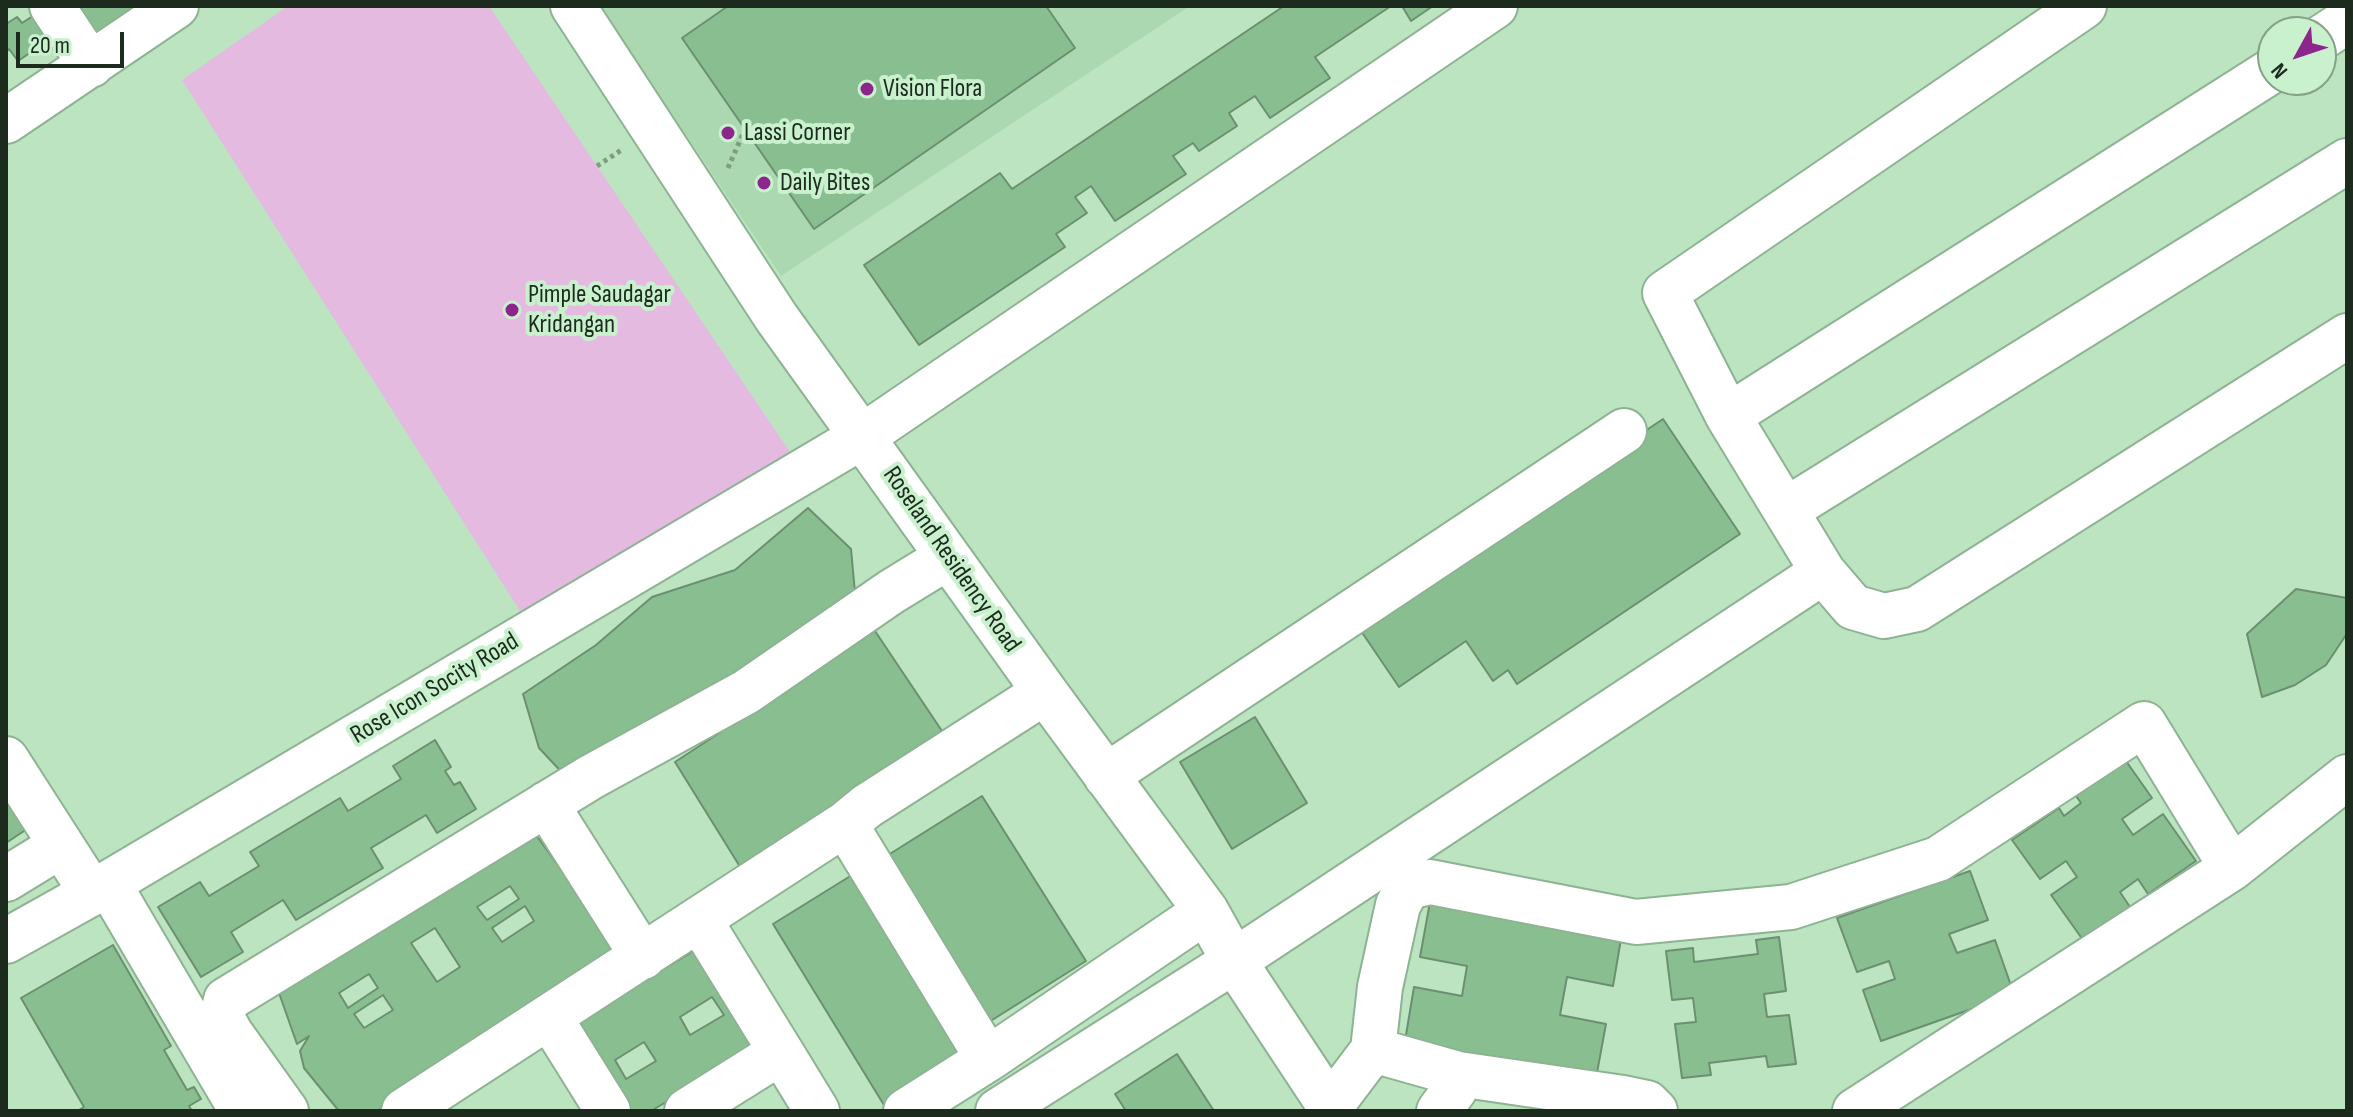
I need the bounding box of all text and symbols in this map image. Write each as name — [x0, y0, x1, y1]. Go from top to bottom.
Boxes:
scale bar — [20, 16, 128, 66]
north arrow — [2257, 16, 2337, 96]
text: 20 m — [30, 31, 70, 60]
text: N — [2266, 57, 2294, 84]
place label: Vision Flora — [883, 73, 982, 105]
marker: Vision Flora — [858, 80, 876, 98]
place label: Lassi Corner — [744, 117, 851, 149]
marker: Lassi Corner — [719, 124, 737, 142]
place label: Daily Bites — [780, 167, 870, 199]
marker: Daily Bites — [755, 174, 773, 192]
place label: Pimple Saudagar Kridangan — [528, 279, 671, 340]
marker: Pimple Saudagar Kridangan — [503, 301, 521, 319]
street label: Roseland Residency Road — [875, 461, 1027, 659]
street label: Rose Icon Socity Road — [345, 627, 525, 751]

